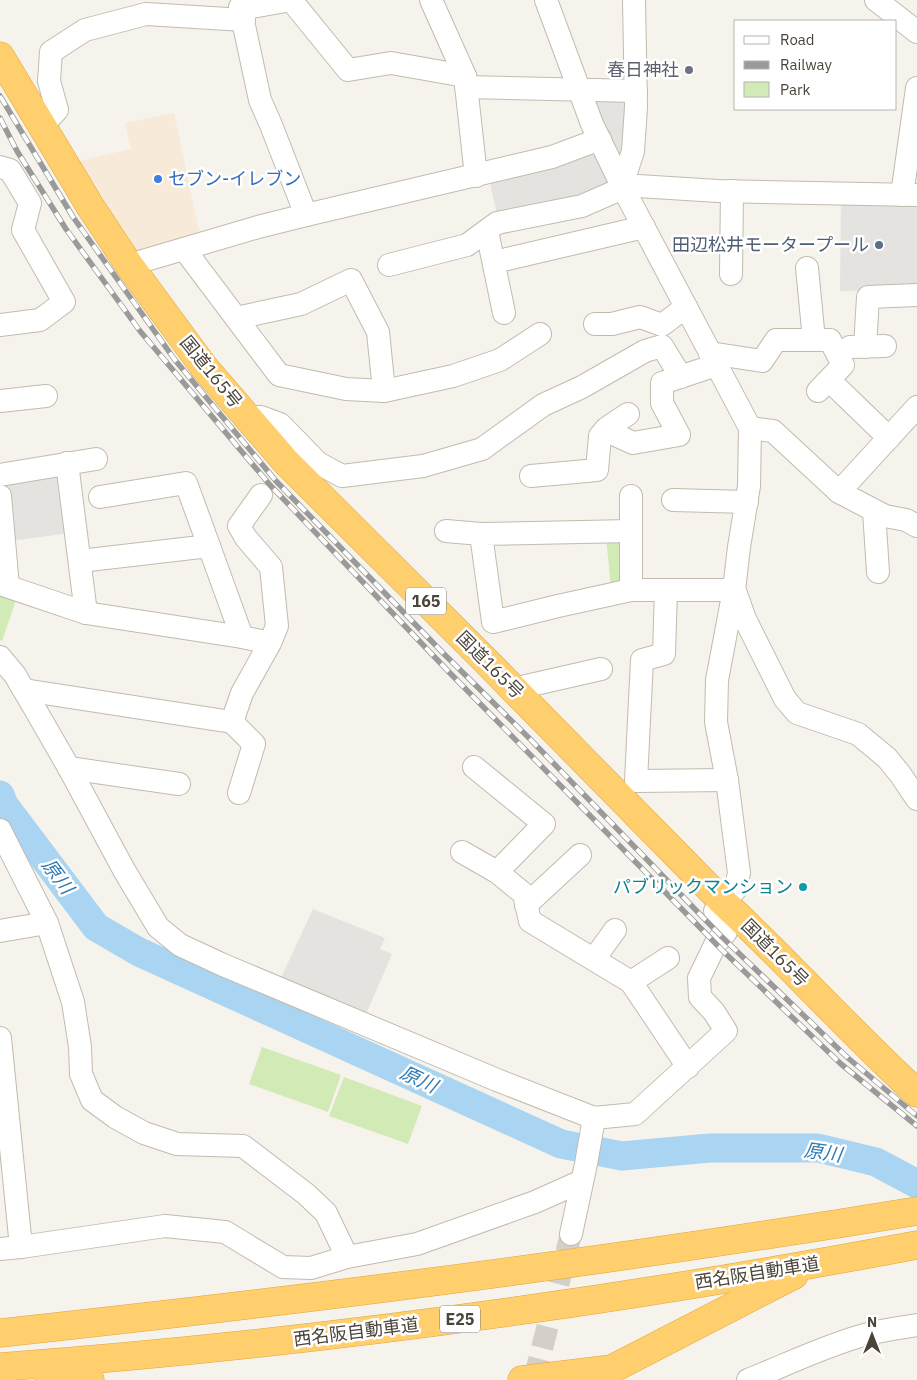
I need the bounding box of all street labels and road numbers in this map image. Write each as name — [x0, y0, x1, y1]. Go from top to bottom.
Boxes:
street label: 国道165号 — [175, 331, 248, 412]
road number: 165 — [406, 588, 446, 614]
street label: 国道165号 — [452, 626, 529, 703]
street label: 国道165号 — [737, 914, 814, 991]
street label: 西名阪自動車道 — [693, 1251, 821, 1294]
road number: E25 — [440, 1306, 480, 1332]
street label: 西名阪自動車道 — [292, 1312, 420, 1351]

